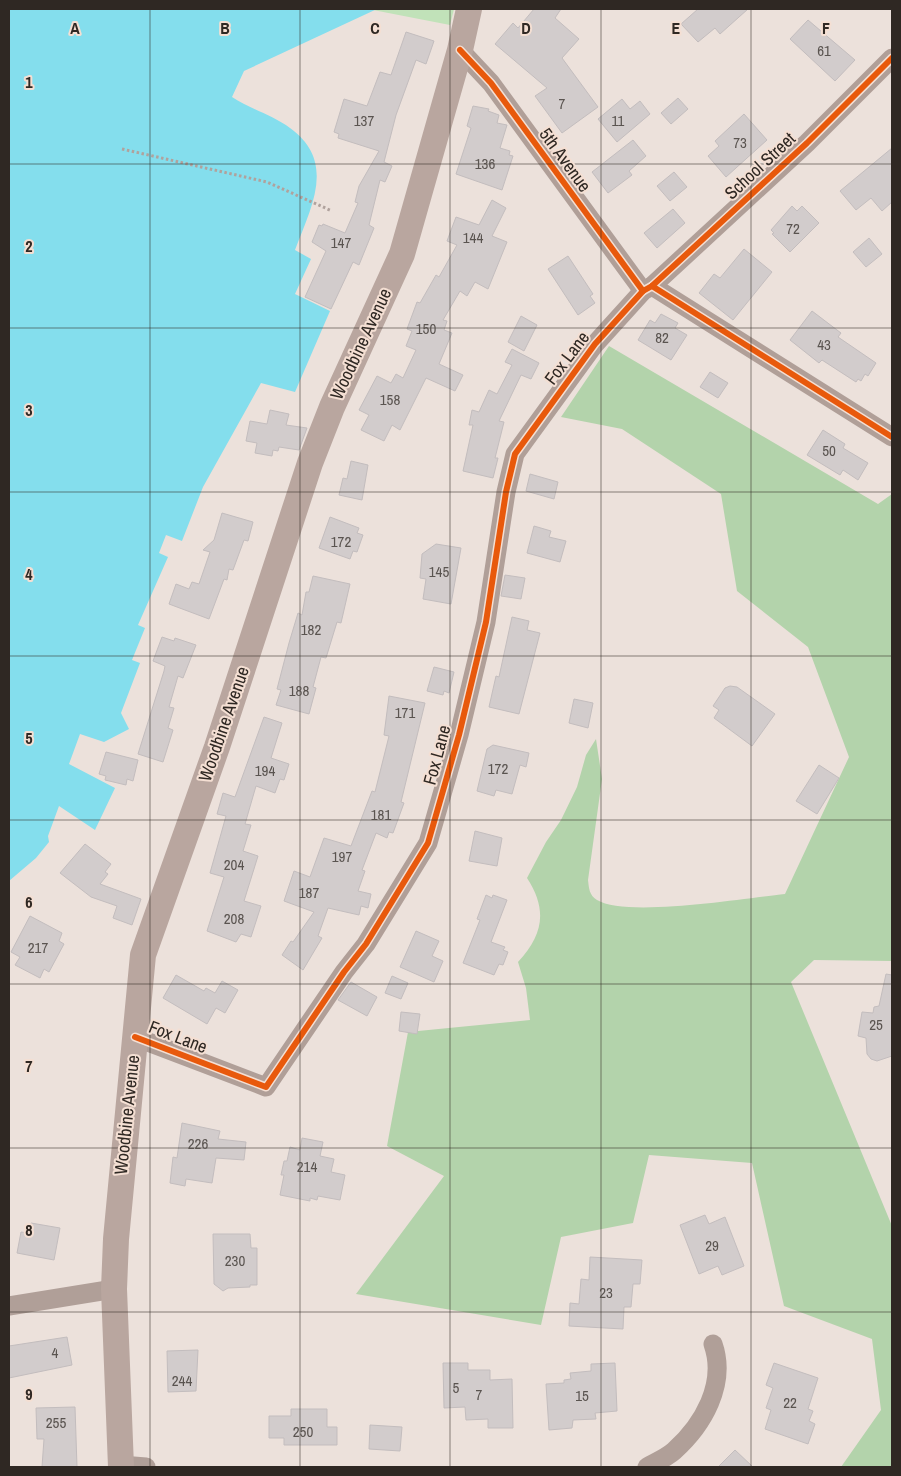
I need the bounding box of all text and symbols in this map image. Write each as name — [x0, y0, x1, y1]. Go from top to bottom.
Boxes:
text: A — [70, 17, 80, 39]
text: B — [220, 17, 230, 39]
text: C — [370, 17, 380, 39]
text: D — [521, 17, 531, 39]
text: E — [672, 17, 681, 39]
text: F — [822, 17, 830, 39]
house number: 61 — [817, 40, 831, 61]
text: 1 — [25, 71, 33, 93]
house number: 7 — [559, 93, 566, 114]
house number: 137 — [354, 110, 374, 131]
house number: 11 — [612, 110, 625, 131]
street label: 5th Avenue — [534, 123, 597, 197]
street label: School Street — [719, 126, 801, 205]
house number: 73 — [733, 132, 747, 153]
house number: 136 — [475, 153, 495, 174]
house number: 72 — [786, 218, 800, 239]
house number: 144 — [463, 227, 483, 248]
house number: 147 — [331, 232, 351, 253]
text: 2 — [25, 235, 33, 257]
street label: Woodbine Avenue — [324, 284, 397, 404]
house number: 150 — [416, 318, 436, 339]
street label: Fox Lane — [538, 326, 595, 390]
house number: 82 — [655, 327, 669, 348]
house number: 43 — [817, 334, 831, 355]
house number: 158 — [380, 389, 400, 410]
text: 3 — [25, 399, 33, 421]
house number: 50 — [822, 440, 836, 461]
house number: 172 — [331, 531, 351, 552]
house number: 145 — [429, 561, 449, 582]
text: 4 — [25, 563, 33, 585]
house number: 182 — [301, 619, 321, 640]
street label: Woodbine Avenue — [192, 663, 255, 785]
house number: 188 — [289, 680, 309, 701]
house number: 171 — [395, 702, 415, 723]
street label: Fox Lane — [417, 722, 456, 787]
text: 5 — [25, 727, 33, 749]
house number: 172 — [488, 758, 508, 779]
house number: 194 — [255, 760, 275, 781]
house number: 181 — [371, 804, 391, 825]
house number: 197 — [332, 846, 352, 867]
house number: 204 — [224, 854, 244, 875]
house number: 187 — [299, 882, 319, 903]
text: 6 — [25, 891, 33, 913]
house number: 208 — [224, 908, 244, 929]
house number: 217 — [28, 937, 48, 958]
street label: Fox Lane — [145, 1014, 211, 1059]
house number: 25 — [869, 1014, 883, 1035]
street label: Woodbine Avenue — [108, 1054, 145, 1176]
text: 7 — [25, 1055, 33, 1077]
house number: 226 — [188, 1133, 208, 1154]
house number: 214 — [297, 1156, 317, 1177]
text: 8 — [25, 1219, 33, 1241]
house number: 29 — [705, 1235, 719, 1256]
house number: 230 — [225, 1250, 245, 1271]
house number: 23 — [599, 1282, 613, 1303]
house number: 4 — [52, 1342, 59, 1363]
house number: 244 — [172, 1370, 192, 1391]
house number: 5 — [453, 1377, 460, 1398]
text: 9 — [25, 1383, 33, 1405]
house number: 7 — [476, 1384, 483, 1405]
house number: 15 — [575, 1385, 589, 1406]
house number: 22 — [783, 1392, 797, 1413]
house number: 255 — [46, 1412, 66, 1433]
house number: 250 — [293, 1421, 313, 1442]

